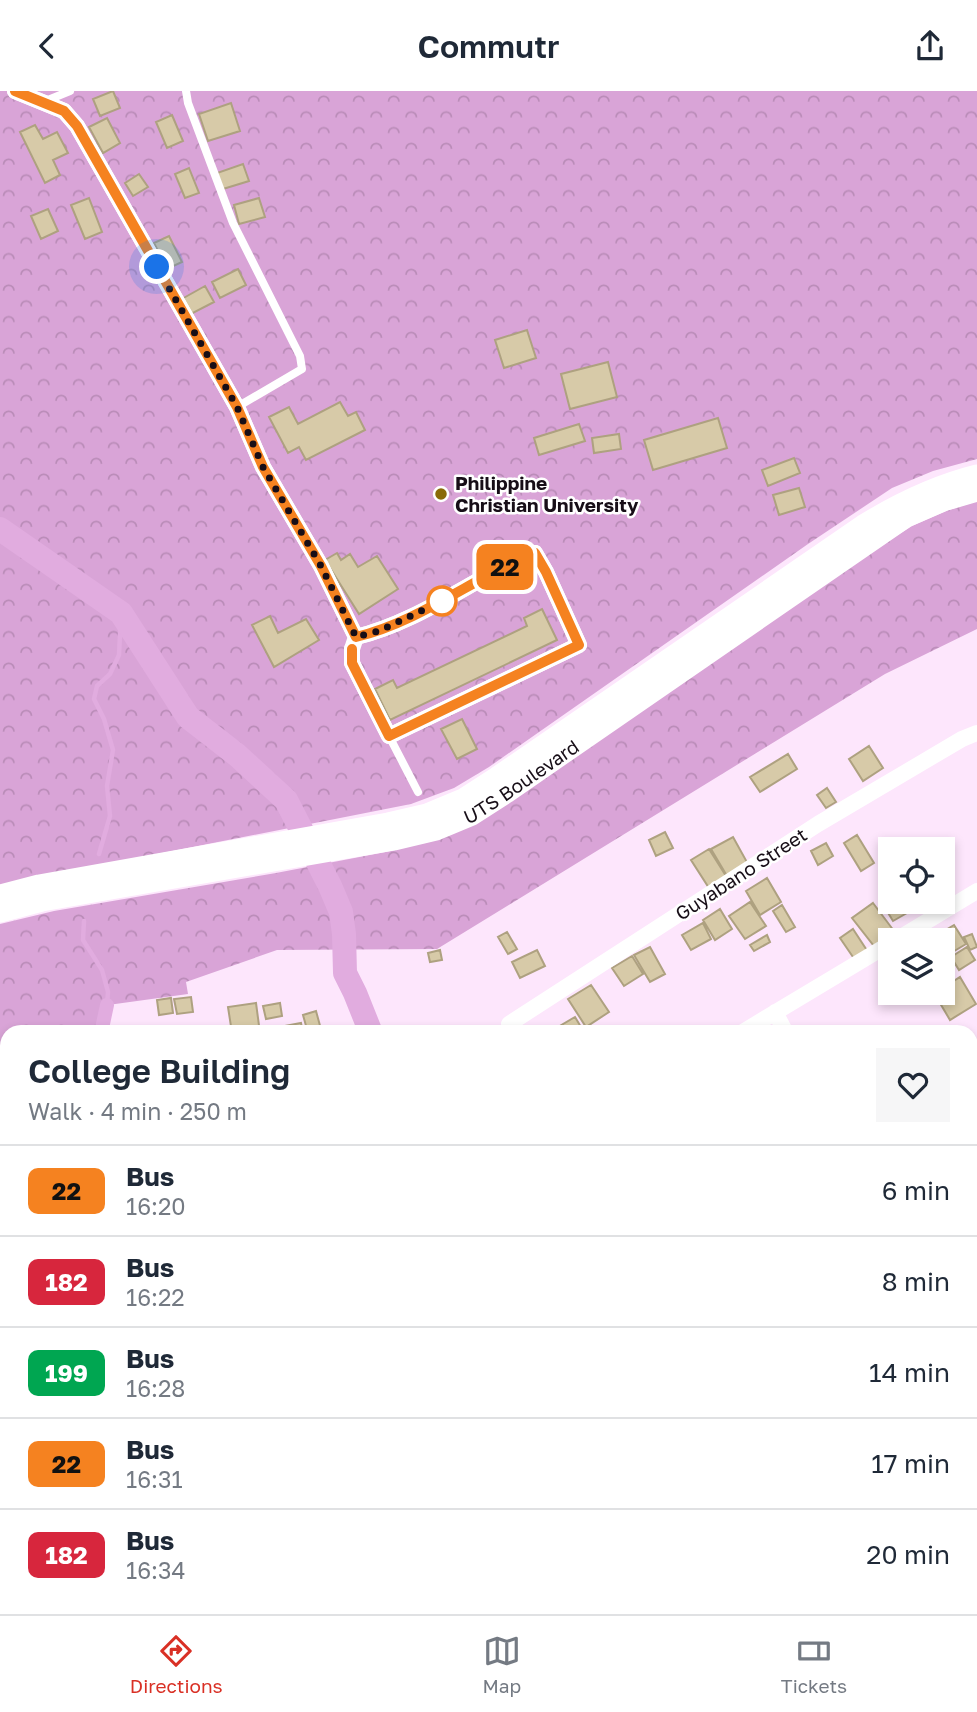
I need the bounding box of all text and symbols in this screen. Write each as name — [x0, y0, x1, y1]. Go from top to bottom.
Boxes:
icon: back — [28, 27, 66, 65]
text: Commutr — [418, 27, 559, 65]
icon: share — [911, 27, 949, 65]
your location — [139, 249, 174, 284]
place label: Philippine Christian University — [455, 471, 639, 516]
marker: Philippine Christian University — [433, 486, 449, 502]
line badge: 22 — [474, 544, 536, 590]
text: 22 — [490, 552, 520, 581]
unlabelled marker — [427, 586, 457, 616]
street label: UTS Boulevard — [460, 734, 583, 828]
street label: Guyabano Street — [671, 822, 811, 925]
map controls — [878, 837, 955, 1005]
button: locate — [878, 837, 955, 914]
button: layers — [878, 928, 955, 1005]
button: heart — [876, 1048, 950, 1122]
text: College Building — [28, 1051, 290, 1090]
text: Walk · 4 min · 250 m — [28, 1097, 247, 1125]
text: Bus — [126, 1161, 174, 1192]
text: 6 min — [882, 1175, 950, 1206]
text: 22 — [52, 1176, 81, 1205]
text: 16:20 — [126, 1192, 186, 1220]
text: Bus — [126, 1252, 174, 1283]
text: 8 min — [882, 1266, 950, 1297]
text: 182 — [45, 1267, 88, 1296]
text: 16:22 — [126, 1283, 185, 1311]
text: Bus — [126, 1343, 174, 1374]
text: 14 min — [869, 1357, 950, 1388]
text: 199 — [45, 1358, 88, 1387]
text: 16:28 — [126, 1374, 185, 1402]
text: Bus — [126, 1434, 174, 1465]
text: 17 min — [871, 1448, 950, 1479]
text: 22 — [52, 1449, 81, 1478]
text: 16:31 — [126, 1465, 183, 1493]
text: Bus — [126, 1525, 174, 1556]
text: 20 min — [866, 1539, 950, 1570]
text: 182 — [45, 1540, 88, 1569]
text: 16:34 — [126, 1556, 185, 1584]
tab: Directions — [130, 1632, 223, 1697]
tab: Map — [482, 1632, 521, 1697]
tab: Tickets — [781, 1632, 847, 1697]

